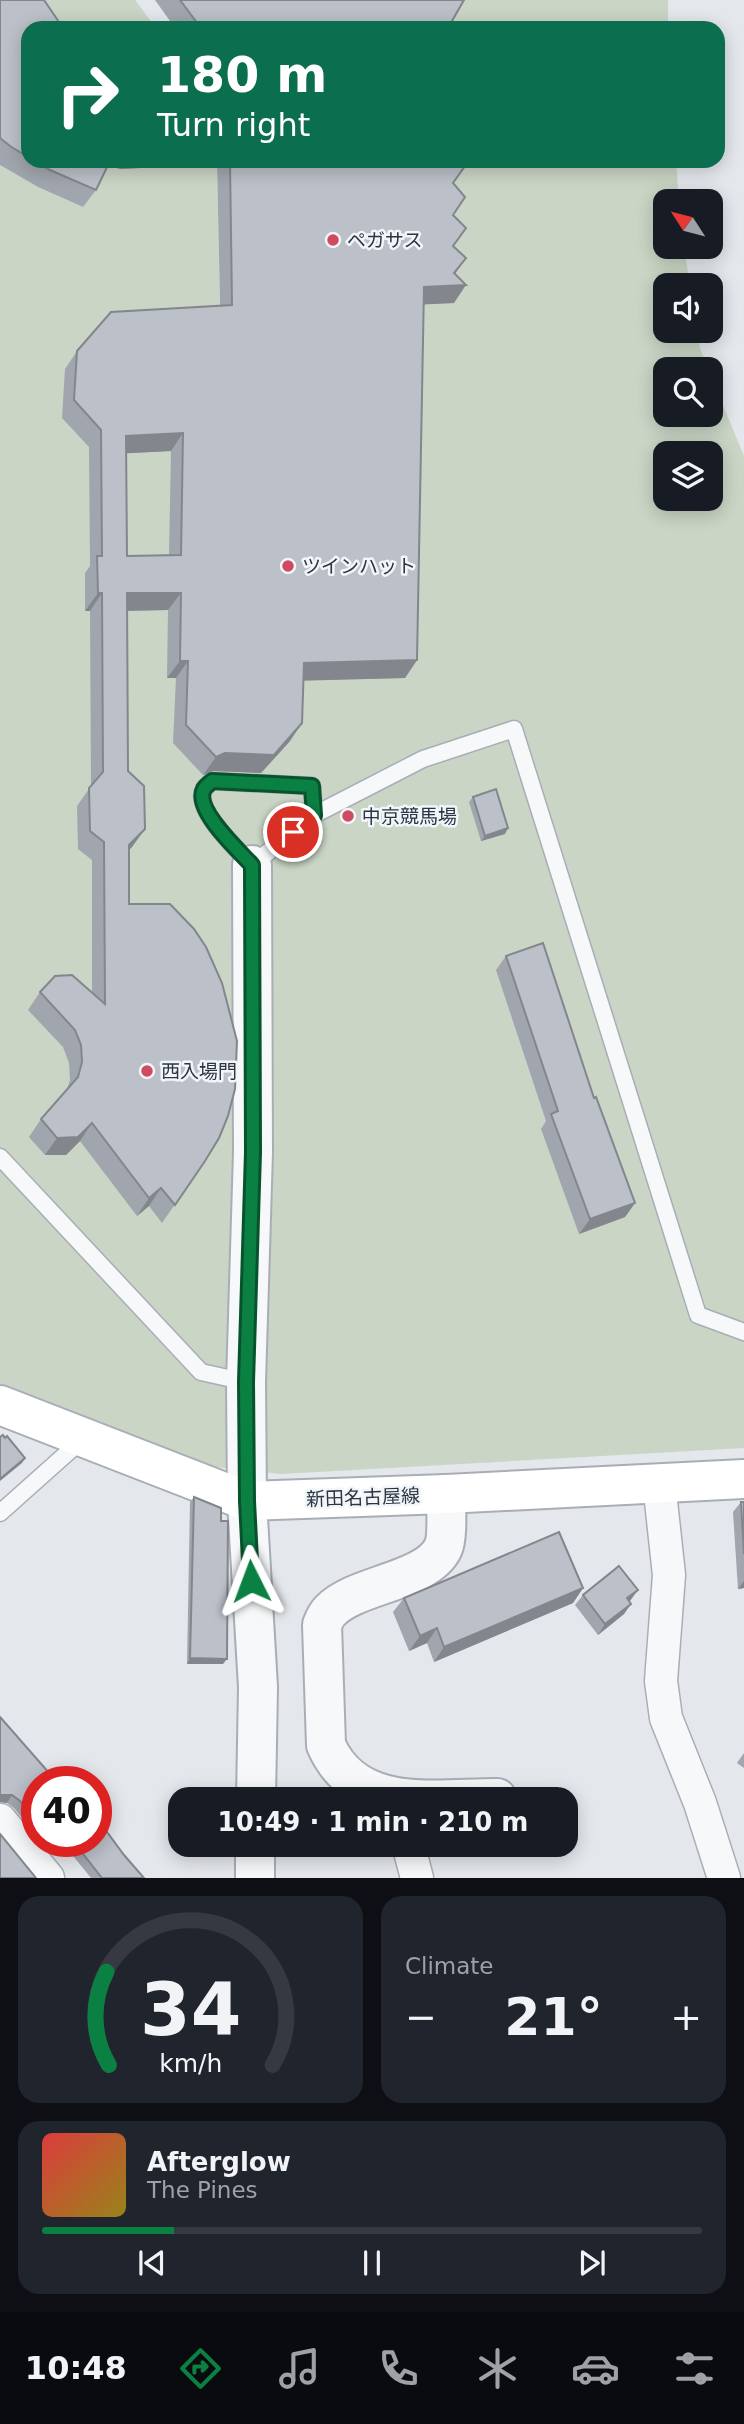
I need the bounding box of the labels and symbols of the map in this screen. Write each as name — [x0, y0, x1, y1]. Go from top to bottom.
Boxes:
north arrow — [653, 189, 723, 259]
place label: ペガサス — [347, 229, 423, 251]
marker: ペガサス — [325, 232, 341, 248]
place label: ツインハット — [302, 555, 416, 577]
marker: ツインハット — [280, 558, 296, 574]
pin — [263, 802, 323, 862]
place label: 中京競馬場 — [362, 805, 457, 827]
marker: 中京競馬場 — [340, 808, 356, 824]
place label: 西入場門 — [161, 1060, 237, 1082]
marker: 西入場門 — [139, 1063, 155, 1079]
street label: 新田名古屋線 — [306, 1484, 420, 1510]
position arrow — [214, 1544, 288, 1618]
speed limit sign: 40 — [21, 1766, 112, 1857]

